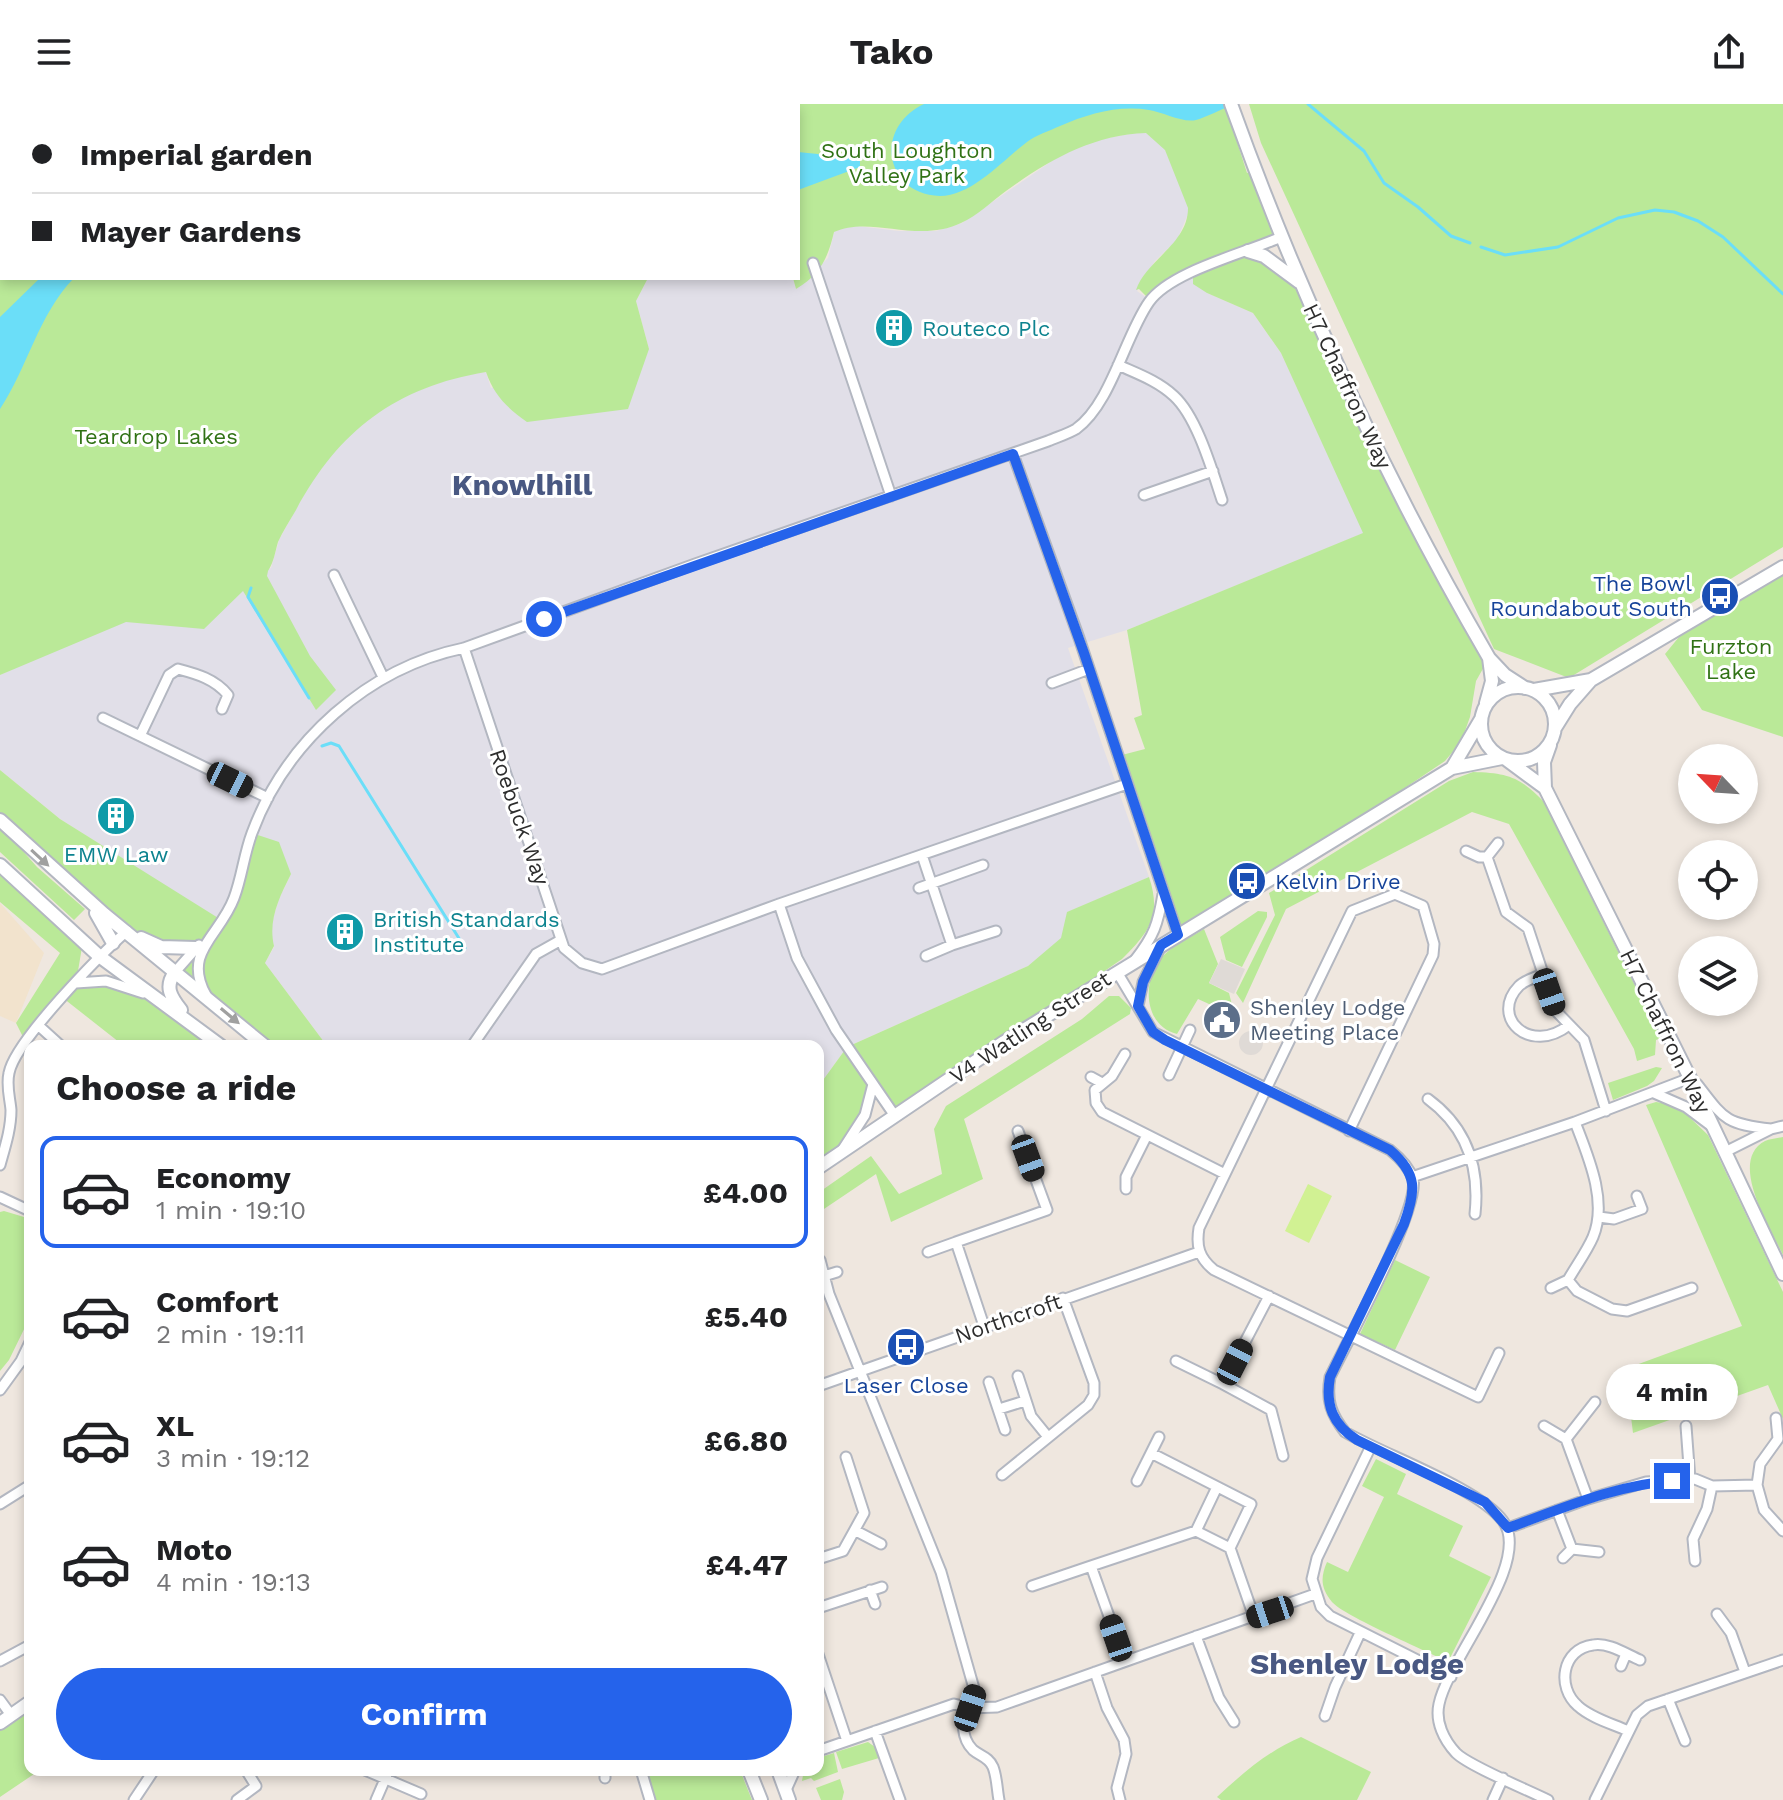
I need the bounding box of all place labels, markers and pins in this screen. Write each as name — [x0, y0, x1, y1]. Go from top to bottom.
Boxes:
building icon: Routeco Plc — [873, 307, 915, 349]
place label: Routeco Plc — [922, 316, 1050, 341]
place label: The Bowl Roundabout South — [1490, 571, 1692, 621]
bus stop icon: The Bowl Roundabout South — [1699, 575, 1741, 617]
building icon: EMW Law — [95, 795, 137, 837]
place label: EMW Law — [64, 842, 168, 867]
bus stop icon: Kelvin Drive — [1226, 860, 1268, 902]
place label: Kelvin Drive — [1275, 869, 1401, 894]
place label: British Standards Institute — [373, 907, 560, 957]
building icon: British Standards Institute — [324, 911, 366, 953]
place label: Shenley Lodge Meeting Place — [1250, 995, 1405, 1045]
public building icon: Shenley Lodge Meeting Place — [1201, 999, 1243, 1041]
bus stop icon: Laser Close — [885, 1326, 927, 1368]
place label: Laser Close — [843, 1373, 969, 1398]

